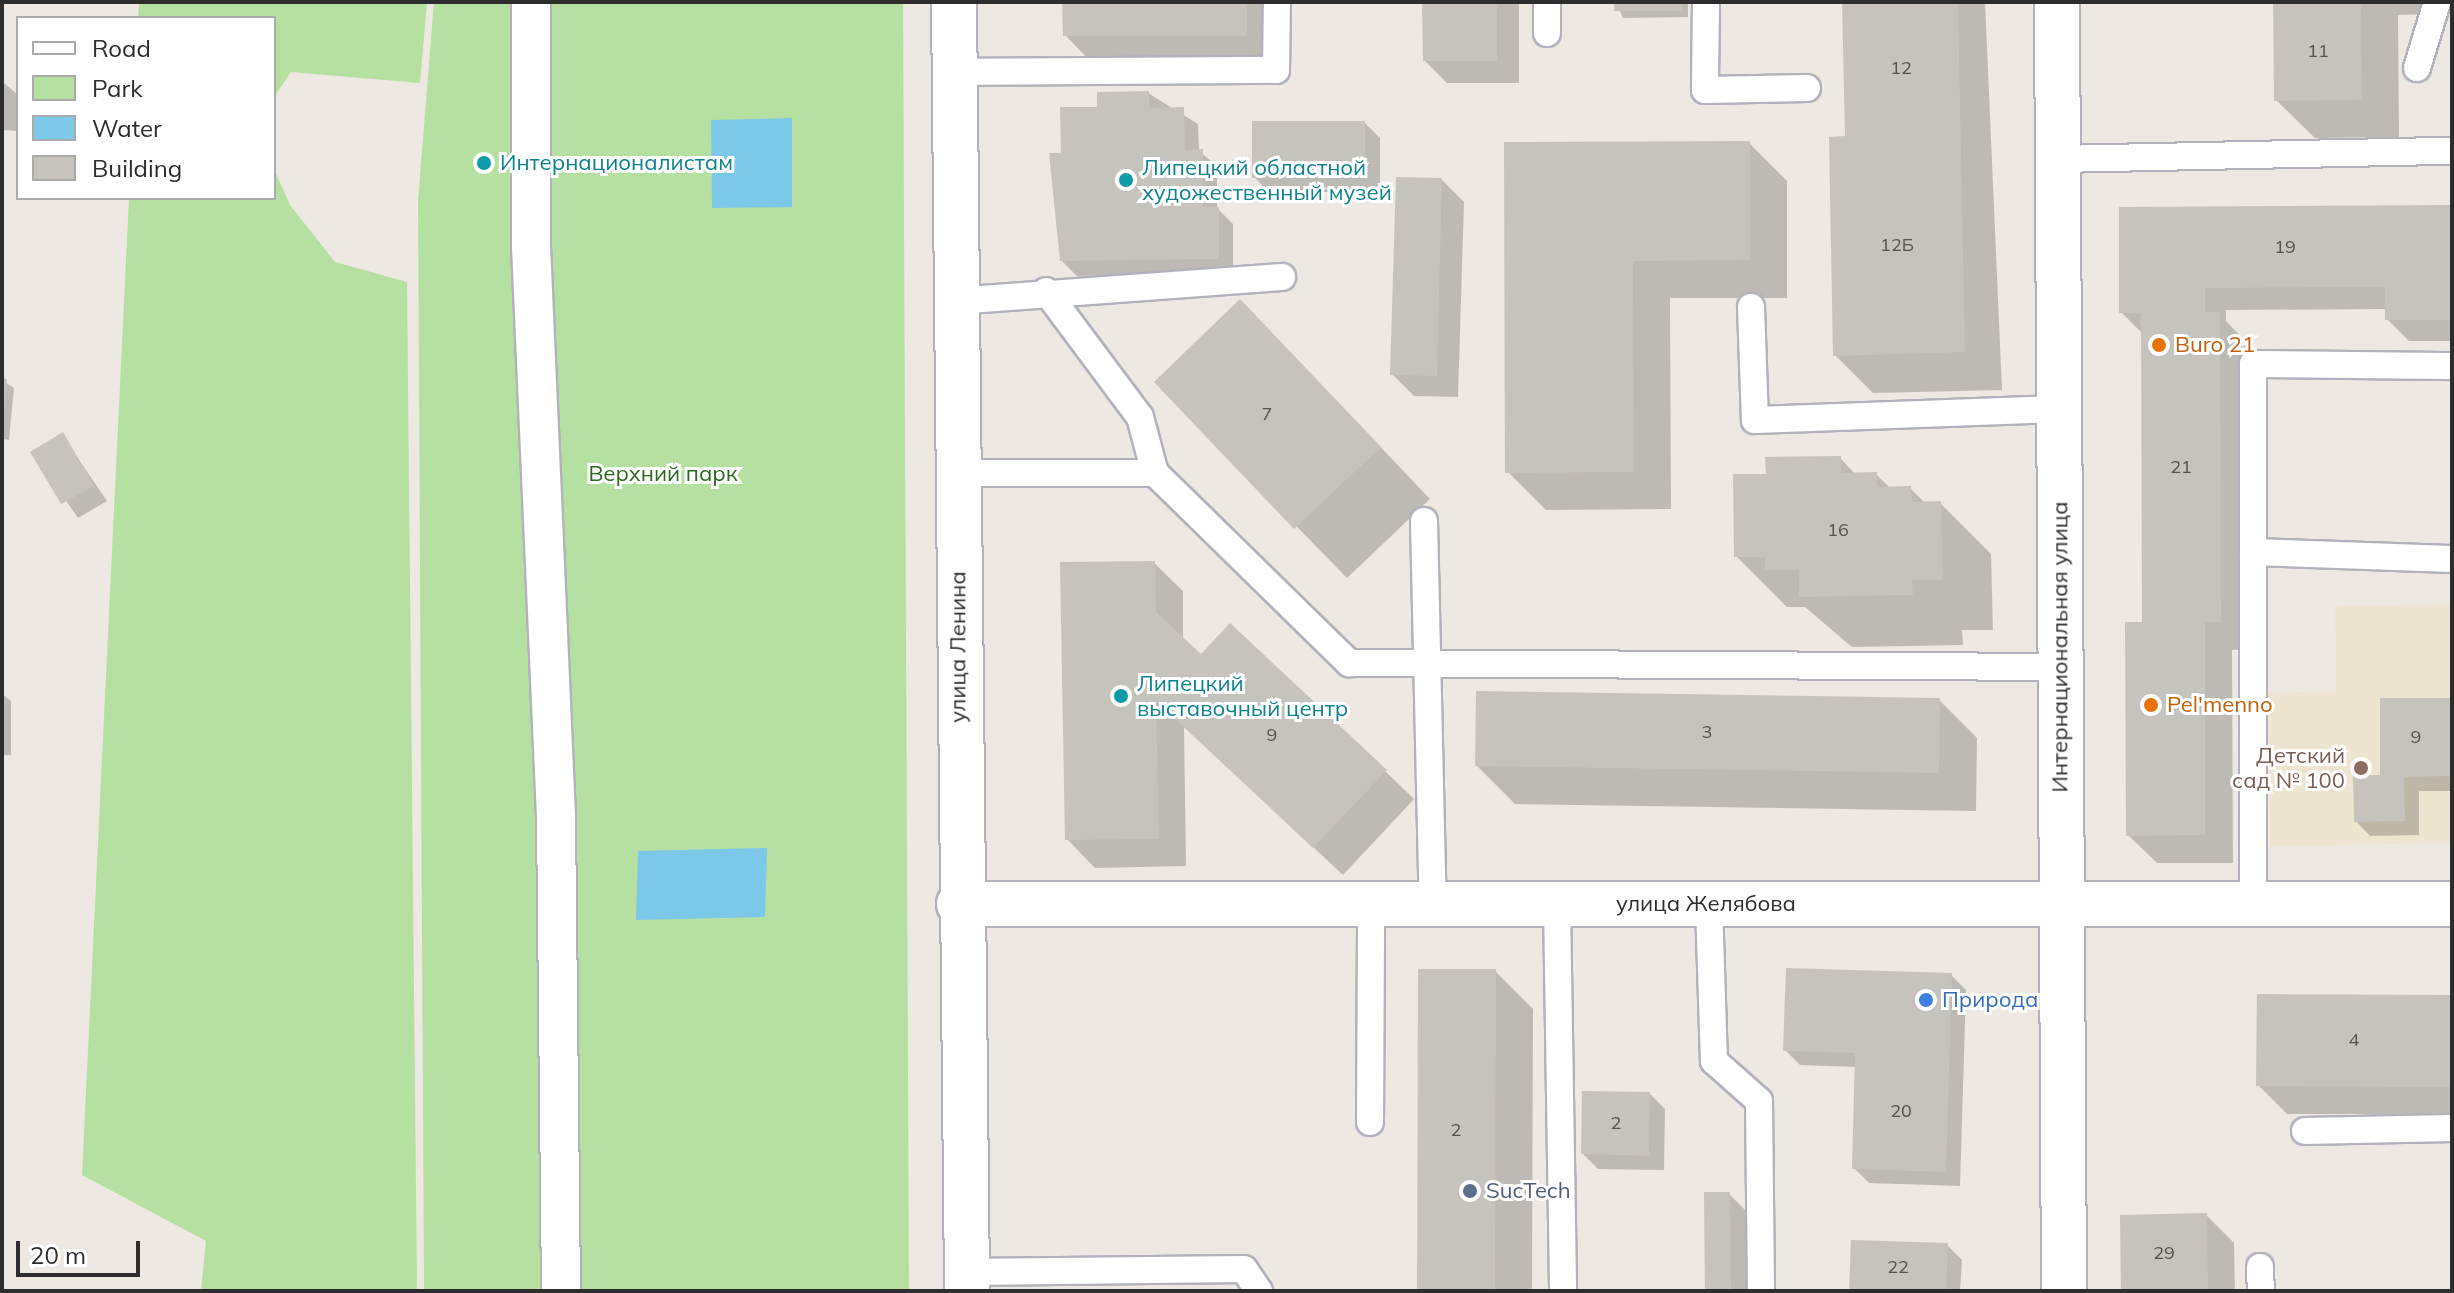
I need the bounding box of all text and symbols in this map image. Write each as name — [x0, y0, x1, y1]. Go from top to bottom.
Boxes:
legend — [16, 16, 276, 200]
text: Road — [92, 33, 151, 63]
house number: 11 — [2307, 40, 2329, 62]
house number: 12 — [1890, 57, 1912, 79]
text: Park — [92, 73, 143, 103]
text: Water — [92, 113, 162, 143]
place label: Интернационалистам — [500, 150, 733, 176]
text: Building — [92, 153, 182, 183]
marker: Интернационалистам — [475, 154, 493, 172]
place label: Липецкий областной художественный музей — [1142, 154, 1392, 206]
marker: Липецкий областной художественный музей — [1117, 171, 1135, 189]
house number: 12Б — [1880, 234, 1914, 256]
house number: 19 — [2274, 236, 2296, 258]
place label: Buro 21 — [2175, 332, 2255, 358]
marker: Buro 21 — [2150, 336, 2168, 354]
house number: 7 — [1262, 403, 1272, 425]
house number: 21 — [2170, 456, 2192, 478]
park label: Верхний парк — [588, 461, 738, 487]
street label: Интернациональная улица — [2047, 501, 2073, 793]
house number: 16 — [1827, 519, 1849, 541]
street label: улица Ленина — [945, 571, 971, 723]
place label: Липецкий выставочный центр — [1137, 670, 1348, 722]
marker: Липецкий выставочный центр — [1112, 687, 1130, 705]
place label: Pel'menno — [2167, 692, 2273, 718]
marker: Pel'menno — [2142, 696, 2160, 714]
house number: 3 — [1702, 721, 1712, 743]
house number: 9 — [1267, 724, 1277, 746]
house number: 9 — [2411, 726, 2421, 748]
place label: Детский сад № 100 — [2232, 742, 2345, 794]
marker: Детский сад № 100 — [2352, 759, 2370, 777]
street label: улица Желябова — [1616, 891, 1796, 917]
place label: Природа — [1942, 987, 2038, 1013]
marker: Природа — [1917, 991, 1935, 1009]
house number: 4 — [2349, 1029, 2359, 1051]
house number: 20 — [1890, 1100, 1912, 1122]
house number: 2 — [1611, 1112, 1621, 1134]
house number: 2 — [1451, 1119, 1461, 1141]
place label: SucTech — [1486, 1178, 1571, 1204]
marker: SucTech — [1461, 1182, 1479, 1200]
scale bar — [20, 1225, 144, 1275]
text: 20 m — [30, 1240, 86, 1270]
house number: 29 — [2153, 1242, 2175, 1264]
house number: 22 — [1887, 1256, 1909, 1278]

